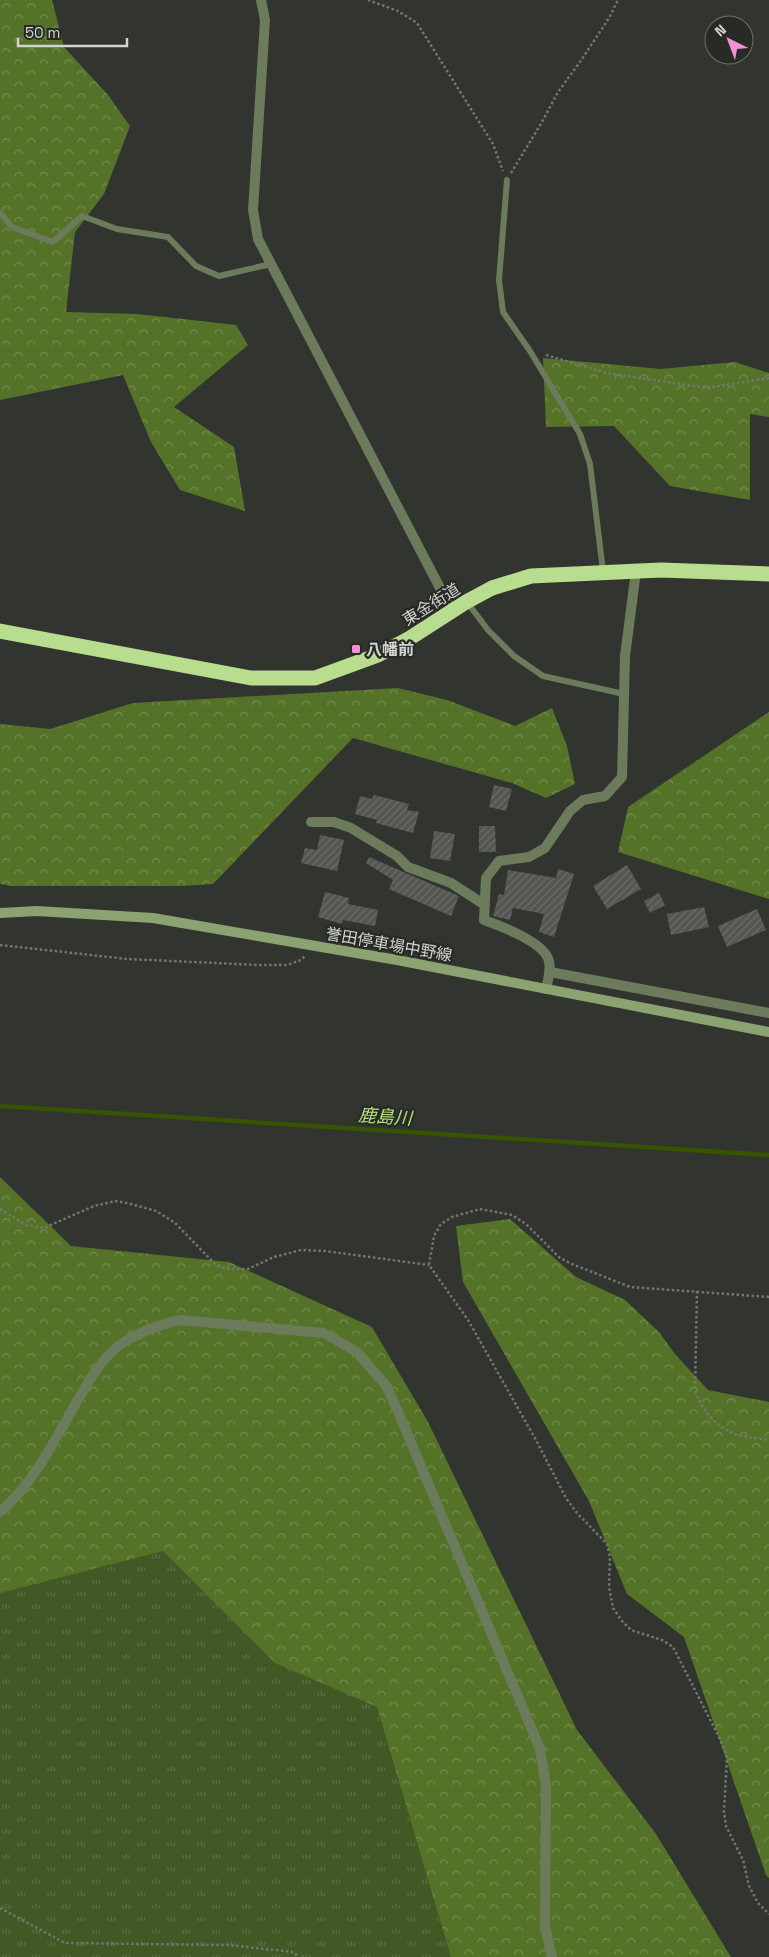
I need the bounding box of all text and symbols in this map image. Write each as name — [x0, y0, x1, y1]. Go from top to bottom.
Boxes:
scale bar — [18, 15, 126, 47]
north arrow — [704, 15, 754, 65]
text: N — [711, 21, 730, 40]
text: 50 m — [25, 23, 60, 42]
street label: 東金街道 — [399, 579, 464, 630]
place label: 八幡前 — [366, 639, 414, 660]
marker: 八幡前 — [350, 643, 362, 655]
street label: 誉田停車場中野線 — [324, 923, 454, 966]
water label: 鹿島川 — [357, 1103, 415, 1130]

